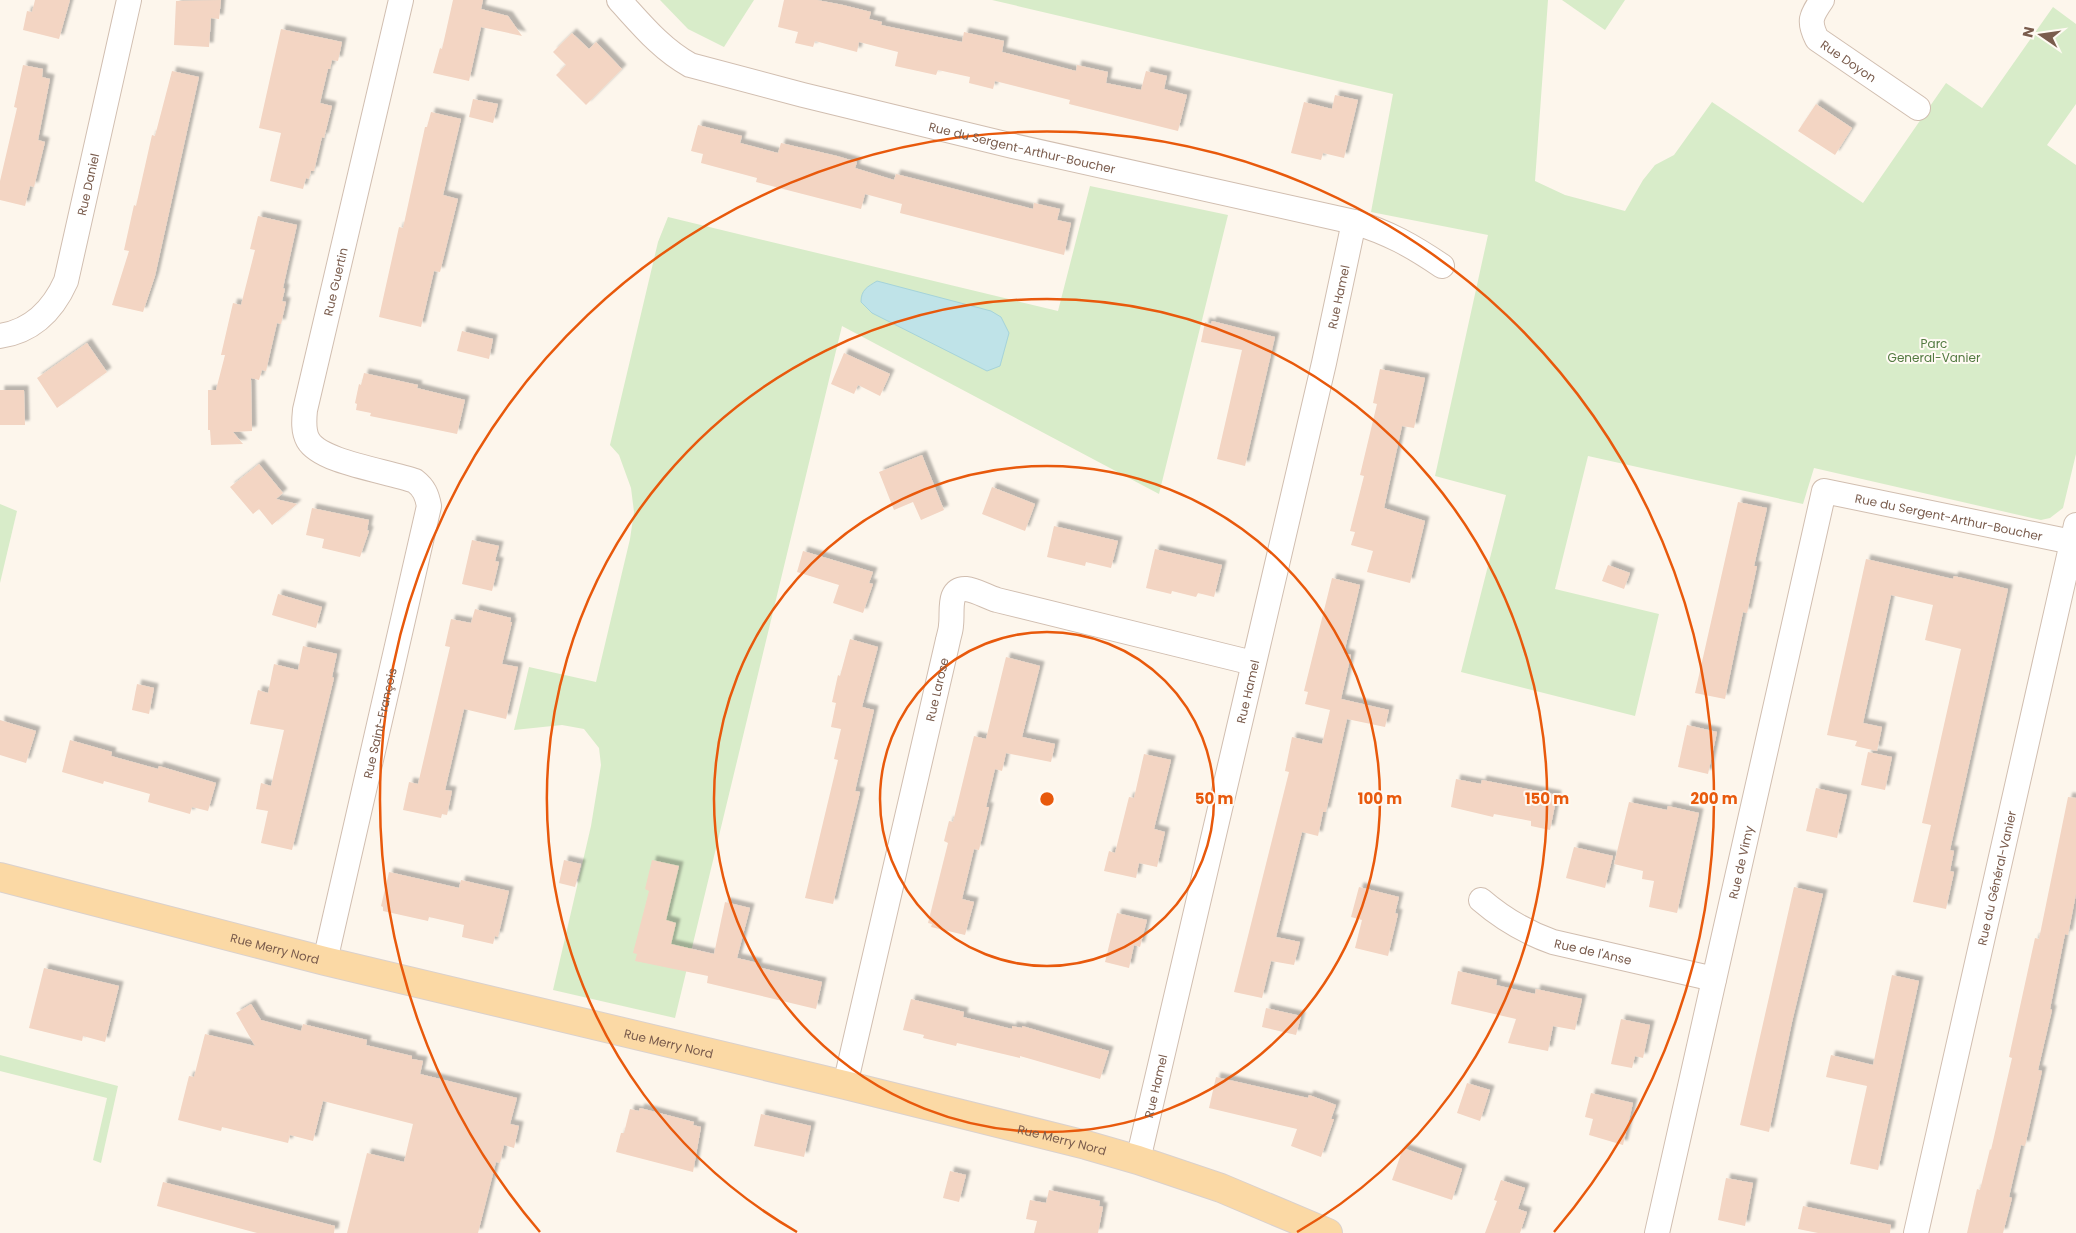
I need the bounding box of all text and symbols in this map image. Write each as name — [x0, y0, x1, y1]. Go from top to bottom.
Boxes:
north arrow — [2016, 10, 2066, 60]
text: N — [2017, 25, 2039, 39]
street label: Rue Doyon — [1818, 36, 1880, 86]
street label: Rue du Sergent-Arthur-Boucher — [927, 117, 1118, 177]
street label: Rue Daniel — [72, 152, 103, 217]
street label: Rue Guertin — [319, 246, 351, 317]
street label: Rue Hamel — [1323, 263, 1353, 330]
park label: Parc General-Vanier — [1888, 335, 1981, 366]
street label: Rue du Sergent-Arthur-Boucher — [1854, 489, 2045, 544]
street label: Rue Larose — [921, 656, 952, 723]
street label: Rue Hamel — [1232, 658, 1263, 725]
street label: Rue Saint-François — [358, 666, 400, 780]
text: 50 m — [1195, 788, 1233, 809]
text: 100 m — [1358, 788, 1402, 809]
text: 150 m — [1525, 788, 1569, 809]
text: 200 m — [1690, 788, 1738, 809]
centre of rings — [1038, 790, 1056, 808]
street label: Rue du Général-Vanier — [1973, 808, 2020, 947]
street label: Rue de Vimy — [1724, 824, 1757, 901]
street label: Rue Merry Nord — [229, 928, 321, 968]
street label: Rue de l'Anse — [1553, 934, 1633, 968]
street label: Rue Merry Nord — [622, 1024, 715, 1062]
street label: Rue Hamel — [1140, 1052, 1171, 1120]
street label: Rue Merry Nord — [1016, 1120, 1108, 1159]

